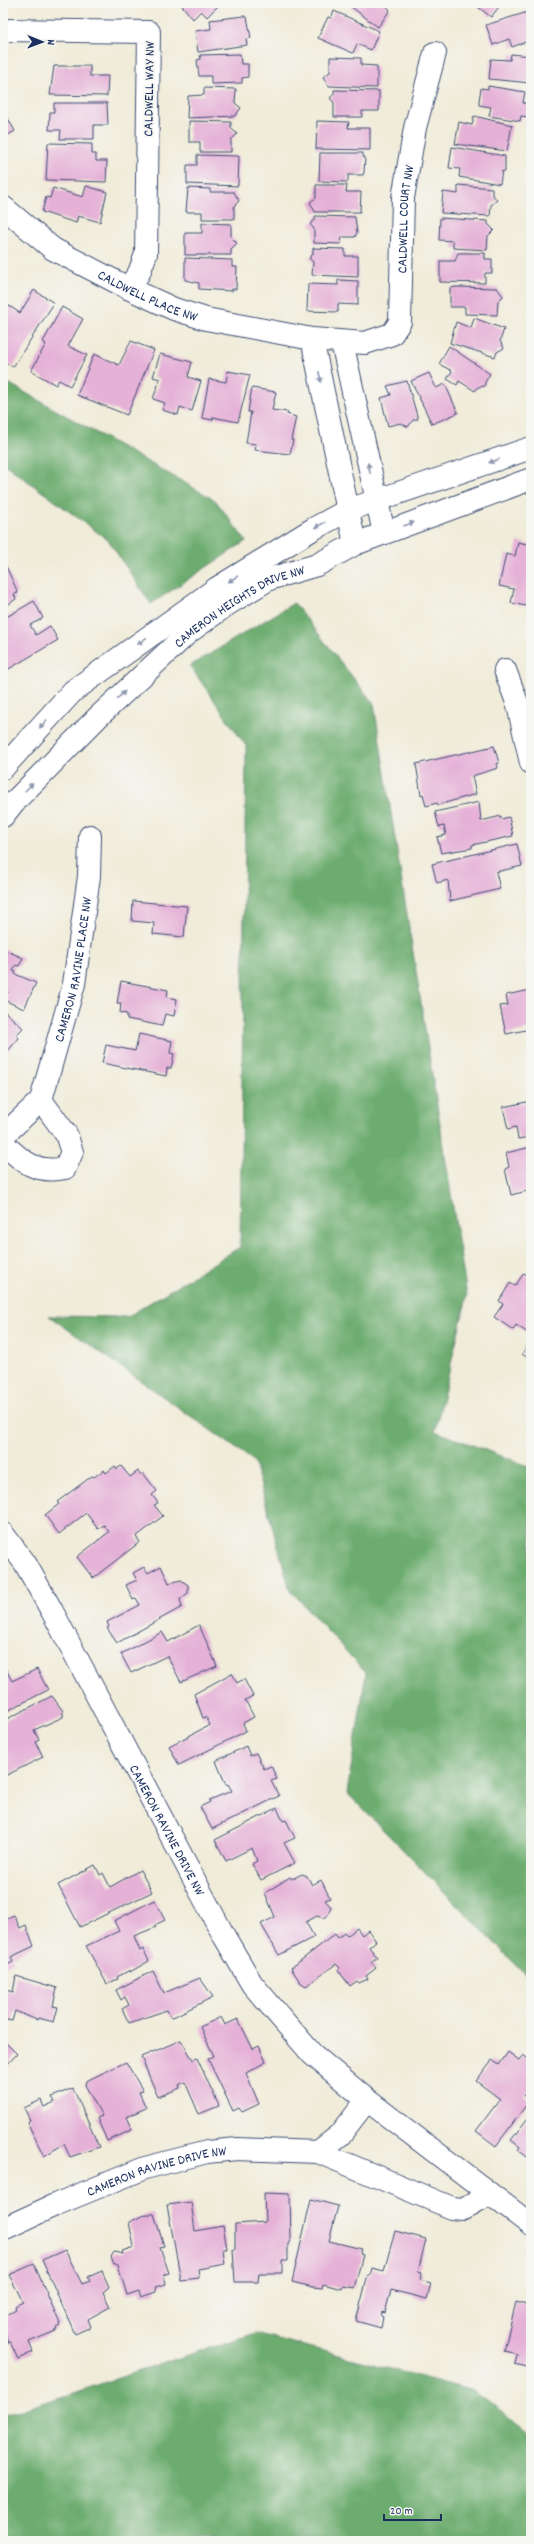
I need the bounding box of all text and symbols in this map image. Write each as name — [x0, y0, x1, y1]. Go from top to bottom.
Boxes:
north arrow — [22, 22, 62, 62]
text: N — [42, 39, 58, 46]
street label: CALDWELL WAY NW — [139, 40, 161, 137]
street label: CALDWELL COURT NW — [393, 163, 421, 274]
street label: CALDWELL PLACE NW — [93, 266, 201, 328]
one-way arrow — [317, 371, 323, 383]
one-way arrow — [488, 458, 500, 464]
one-way arrow — [365, 461, 371, 474]
one-way arrow — [404, 520, 416, 526]
one-way arrow — [314, 522, 326, 529]
street label: CAMERON HEIGHTS DRIVE NW — [170, 561, 308, 653]
one-way arrow — [227, 575, 239, 582]
one-way arrow — [137, 637, 147, 645]
one-way arrow — [116, 690, 126, 700]
one-way arrow — [38, 719, 48, 729]
one-way arrow — [24, 782, 34, 792]
street label: CAMERON RAVINE PLACE NW — [50, 895, 98, 1045]
street label: CAMERON RAVINE DRIVE NW — [123, 1762, 209, 1901]
street label: CAMERON RAVINE DRIVE NW — [84, 2142, 228, 2203]
scale bar — [384, 2496, 441, 2522]
text: 20 m — [390, 2503, 413, 2520]

